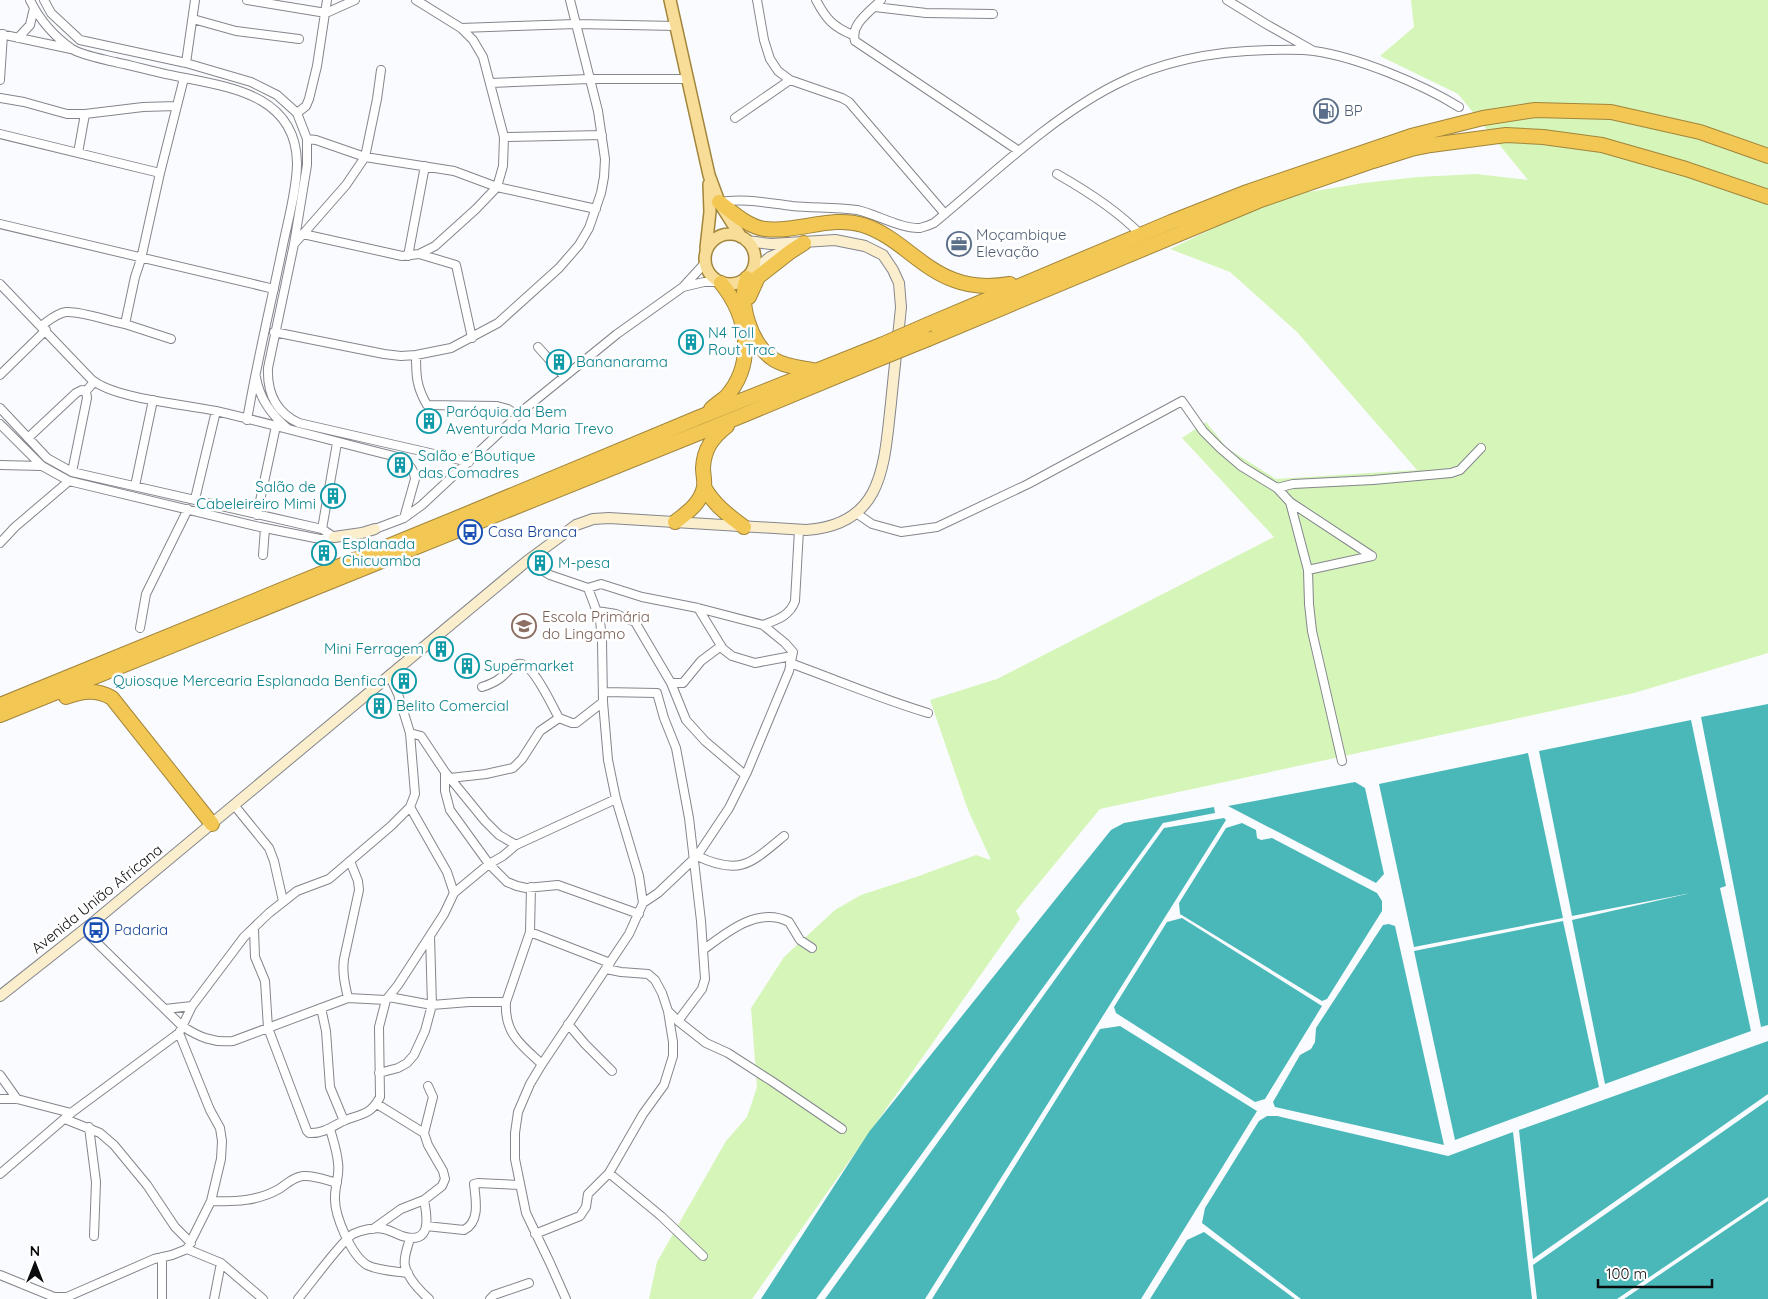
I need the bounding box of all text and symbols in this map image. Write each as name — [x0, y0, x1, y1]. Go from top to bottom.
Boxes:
fuel station icon: BP — [1313, 98, 1339, 124]
place label: BP — [1344, 101, 1363, 120]
place label: Moçambique Elevação — [976, 225, 1066, 261]
office icon: Moçambique Elevação — [946, 231, 972, 257]
place label: N4 Toll Rout Trac — [708, 323, 776, 359]
building icon: N4 Toll Rout Trac — [678, 329, 704, 355]
building icon: Bananarama — [546, 349, 572, 375]
place label: Bananarama — [576, 352, 668, 371]
place label: Paróquia da Bem Aventurada Maria Trevo — [446, 402, 613, 438]
building icon: Paróquia da Bem Aventurada Maria Trevo — [416, 408, 442, 434]
place label: Salão e Boutique das Comadres — [418, 446, 536, 482]
building icon: Salão e Boutique das Comadres — [387, 452, 413, 478]
place label: Salão de Cabeleireiro Mimi — [196, 477, 316, 513]
building icon: Salão de Cabeleireiro Mimi — [320, 483, 346, 509]
bus stop icon: Casa Branca — [457, 519, 483, 545]
place label: Casa Branca — [488, 522, 577, 541]
place label: Esplanada Chicuamba — [342, 534, 421, 570]
building icon: Esplanada Chicuamba — [311, 540, 337, 566]
building icon: M-pesa — [527, 550, 553, 576]
place label: M-pesa — [558, 553, 610, 572]
place label: Escola Primária do Lingamo — [542, 607, 650, 643]
school or university icon: Escola Primária do Lingamo — [511, 613, 537, 639]
building icon: Mini Ferragem — [428, 636, 454, 662]
place label: Mini Ferragem — [324, 639, 424, 658]
building icon: Supermarket — [454, 653, 480, 679]
place label: Supermarket — [484, 656, 574, 675]
building icon: Quiosque Mercearia Esplanada Benfica — [391, 668, 417, 694]
place label: Quiosque Mercearia Esplanada Benfica — [113, 671, 386, 690]
building icon: Belito Comercial — [366, 693, 392, 719]
place label: Belito Comercial — [396, 696, 509, 715]
street label: Avenida União Africana — [27, 840, 166, 957]
bus stop icon: Padaria — [83, 917, 109, 943]
place label: Padaria — [114, 920, 168, 939]
north arrow — [10, 1239, 60, 1289]
text: N — [30, 1242, 40, 1260]
scale bar — [1598, 1256, 1712, 1288]
text: 100 m — [1606, 1264, 1647, 1283]

